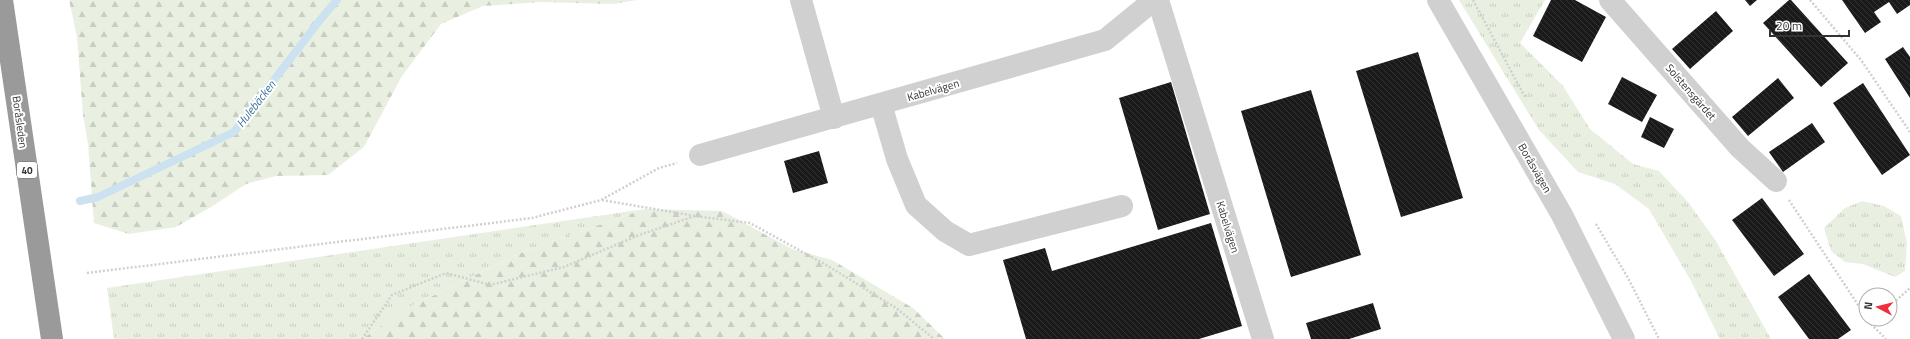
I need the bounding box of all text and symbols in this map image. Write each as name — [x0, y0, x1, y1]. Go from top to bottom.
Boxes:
scale bar — [1770, 12, 1849, 38]
text: 20 m — [1776, 16, 1802, 35]
street label: Solstensgärdet — [1662, 60, 1720, 124]
water label: Hulebäcken — [231, 75, 281, 131]
street label: Kabelvägen — [905, 75, 961, 105]
street label: Boråsleden — [8, 95, 32, 149]
street label: Boråsvägen — [1514, 140, 1556, 196]
road number: 40 — [17, 162, 37, 178]
street label: Kabelvägen — [1213, 199, 1243, 255]
north arrow — [1858, 287, 1898, 327]
text: N — [1860, 301, 1876, 311]

